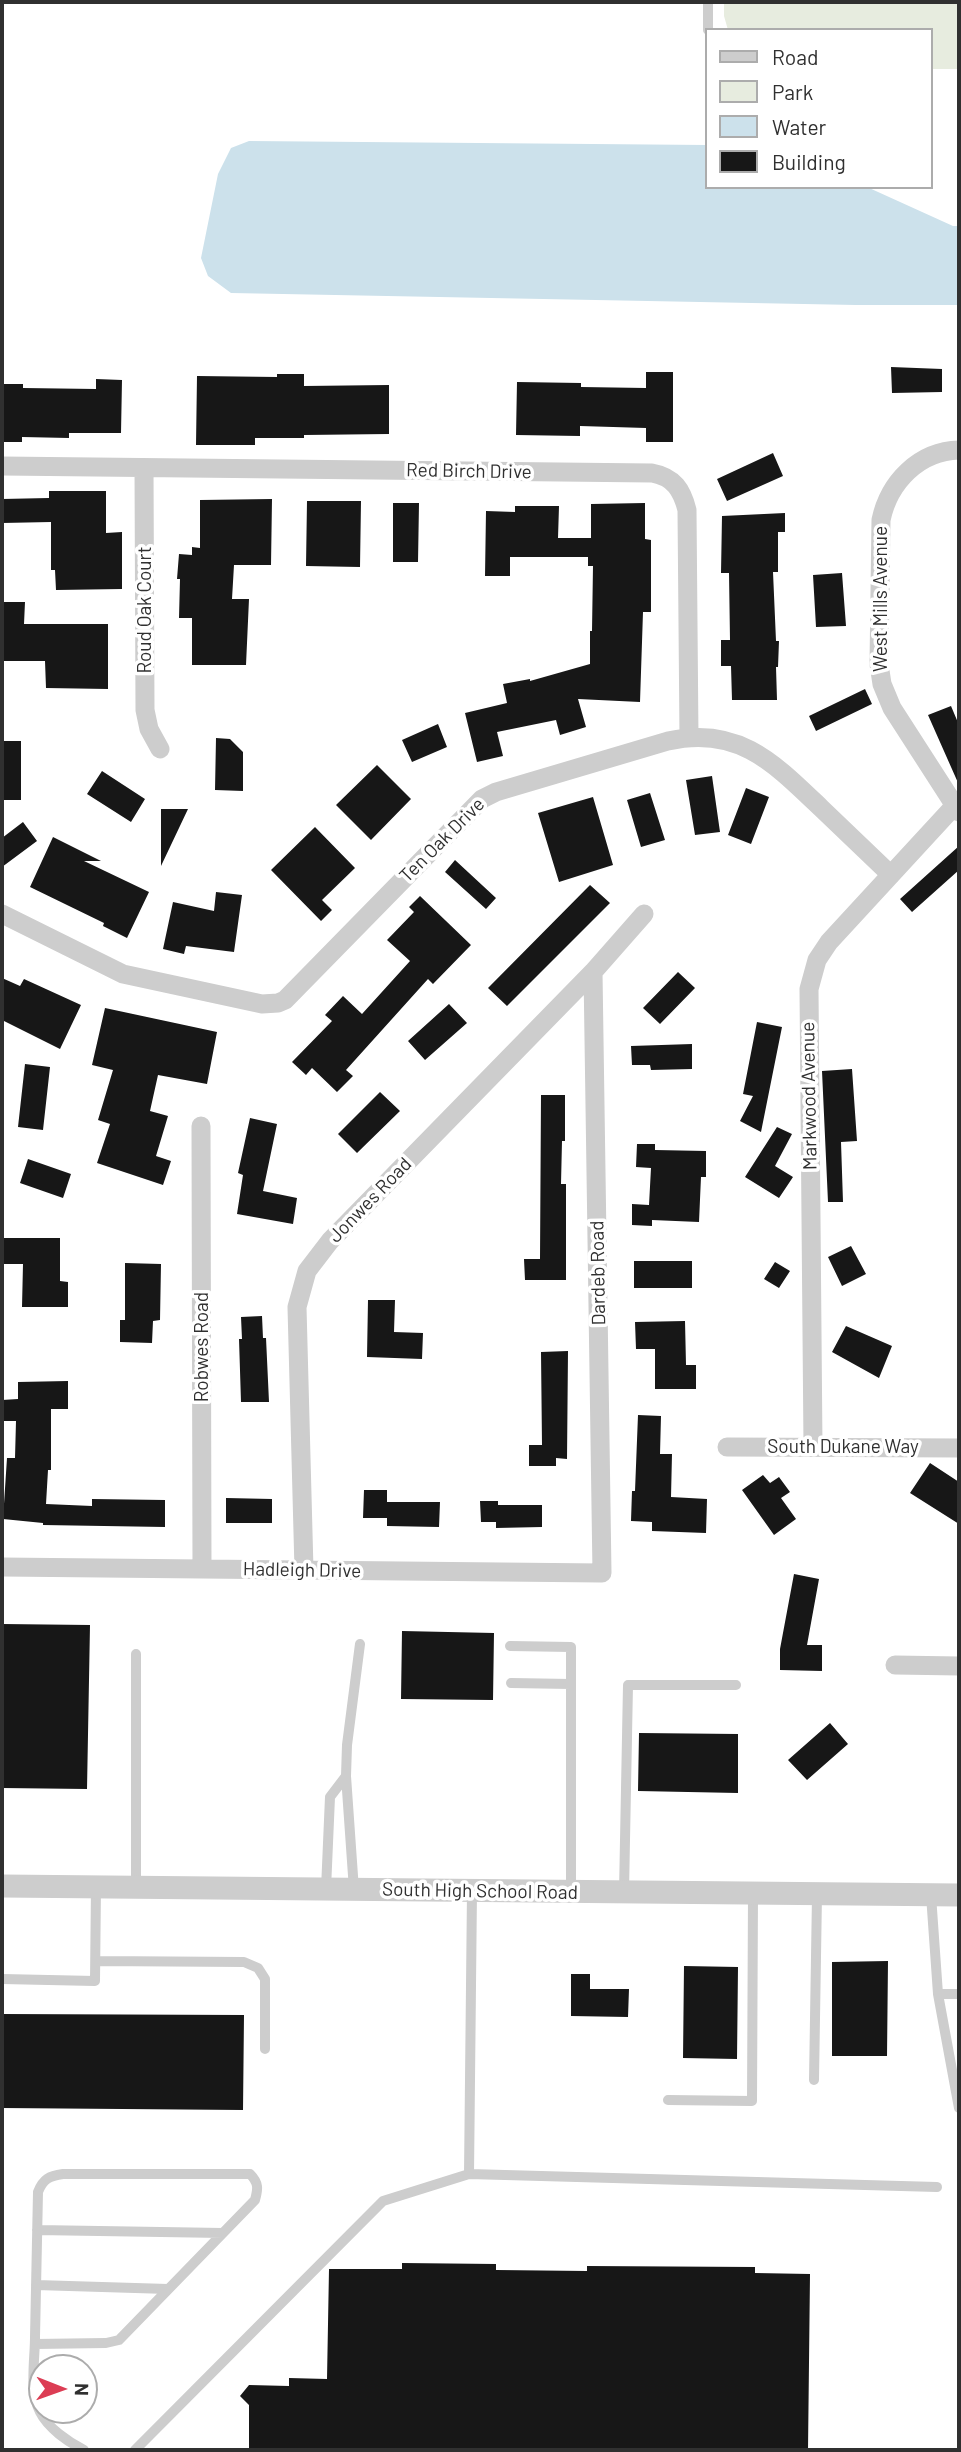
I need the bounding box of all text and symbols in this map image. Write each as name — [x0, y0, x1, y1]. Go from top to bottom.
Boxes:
legend — [706, 28, 933, 189]
text: Road — [772, 44, 818, 69]
text: Park — [772, 79, 813, 104]
text: Water — [772, 114, 826, 139]
text: Building — [772, 149, 846, 174]
street label: Red Birch Drive — [406, 459, 532, 483]
street label: West Mills Avenue — [870, 526, 892, 672]
street label: Roud Oak Court — [134, 546, 156, 674]
street label: Ten Oak Drive — [395, 793, 489, 887]
street label: Markwood Avenue — [796, 1022, 822, 1170]
street label: Jonwes Road — [324, 1153, 416, 1247]
street label: Dardeb Road — [586, 1220, 610, 1326]
street label: Robwes Road — [191, 1292, 213, 1402]
street label: South Dukane Way — [767, 1436, 919, 1458]
street label: Hadleigh Drive — [243, 1558, 361, 1582]
street label: South High School Road — [382, 1878, 578, 1904]
north arrow — [28, 2354, 98, 2424]
text: N — [71, 2383, 94, 2396]

